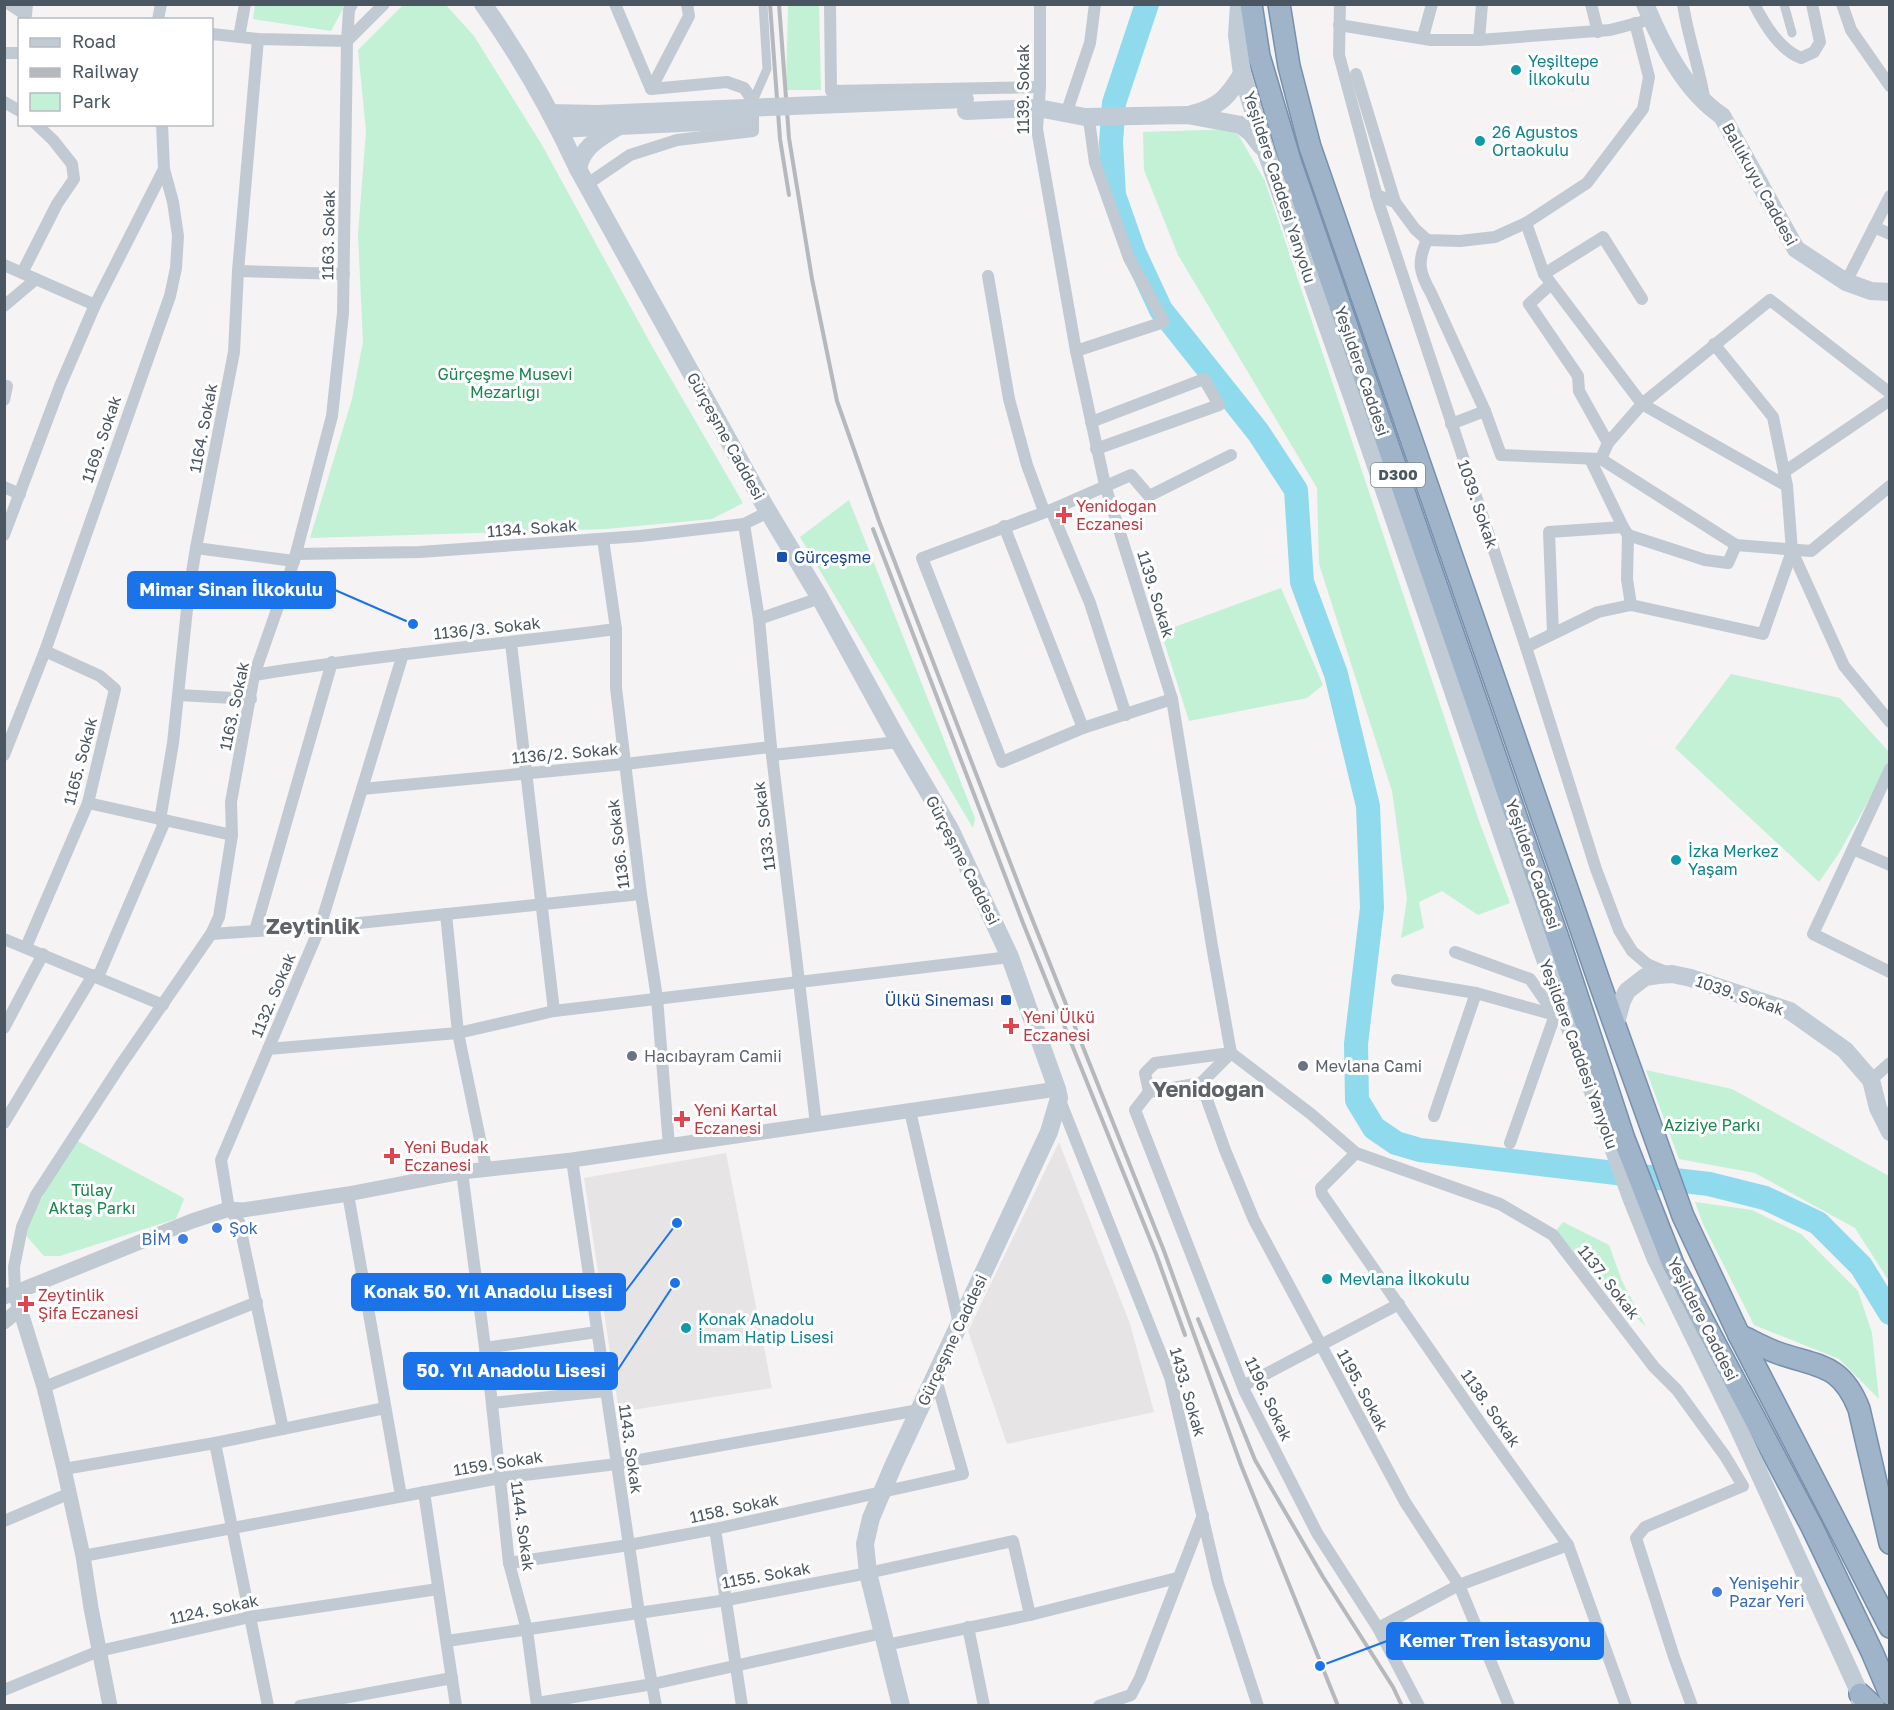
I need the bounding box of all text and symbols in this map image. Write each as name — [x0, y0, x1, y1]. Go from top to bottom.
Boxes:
legend — [18, 18, 213, 126]
text: Road — [72, 30, 116, 52]
street label: 1139. Sokak — [1013, 44, 1033, 134]
place label: Yeşiltepe İlkokulu — [1528, 51, 1599, 89]
text: Railway — [72, 60, 139, 82]
marker: Yeşiltepe İlkokulu — [1509, 63, 1523, 77]
street label: Yeşildere Caddesi Yanyolu — [1239, 88, 1321, 286]
text: Park — [72, 90, 111, 112]
street label: Ballıkuyu Caddesi — [1718, 119, 1802, 249]
place label: 26 Ağustos Ortaokulu — [1492, 122, 1578, 160]
marker: 26 Ağustos Ortaokulu — [1473, 134, 1487, 148]
street label: 1163. Sokak — [317, 190, 339, 280]
street label: Yeşildere Caddesi — [1330, 303, 1394, 439]
park label: Gürçeşme Musevi Mezarlığı — [437, 364, 573, 402]
street label: Gürçeşme Caddesi — [683, 369, 769, 503]
street label: 1164. Sokak — [185, 382, 221, 474]
street label: 1169. Sokak — [77, 393, 125, 485]
street label: 1039. Sokak — [1454, 457, 1502, 551]
road number: D300 — [1371, 463, 1425, 487]
place label: Yenidoğan Eczanesi — [1076, 496, 1157, 534]
marker: Yenidoğan Eczanesi — [1057, 508, 1071, 522]
street label: 1134. Sokak — [486, 515, 578, 541]
place label: Gürçeşme — [794, 547, 871, 567]
street label: 1139. Sokak — [1133, 548, 1179, 640]
marker: Gürçeşme — [775, 550, 789, 564]
callout: Mimar Sinan İlkokulu — [128, 572, 335, 608]
text: Mimar Sinan İlkokulu — [139, 578, 323, 600]
street label: 1136/3. Sokak — [433, 612, 541, 644]
street label: 1163. Sokak — [215, 660, 253, 752]
street label: 1165. Sokak — [59, 715, 101, 807]
street label: 1136/2. Sokak — [511, 738, 619, 768]
street label: 1133. Sokak — [749, 780, 779, 872]
street label: Gürçeşme Caddesi — [922, 792, 1004, 928]
street label: Yeşildere Caddesi — [1501, 796, 1565, 932]
street label: 1136. Sokak — [603, 798, 633, 890]
place label: İzka Merkez Yaşam — [1688, 841, 1779, 879]
marker: İzka Merkez Yaşam — [1669, 853, 1683, 867]
district label: Zeytinlik — [266, 912, 360, 939]
street label: 1132. Sokak — [246, 950, 300, 1040]
street label: Yeşildere Caddesi Yanyolu — [1535, 956, 1623, 1152]
street label: 1039. Sokak — [1693, 971, 1787, 1019]
place label: Ülkü Sineması — [885, 990, 994, 1010]
marker: Ülkü Sineması — [999, 993, 1013, 1007]
place label: Yeni Ülkü Eczanesi — [1023, 1007, 1095, 1045]
marker: Yeni Ülkü Eczanesi — [1004, 1019, 1018, 1033]
place label: Hacıbayram Camii — [644, 1046, 782, 1066]
marker: Hacıbayram Camii — [625, 1049, 639, 1063]
place label: Mevlana Cami — [1315, 1056, 1422, 1076]
marker: Mevlana Cami — [1296, 1059, 1310, 1073]
district label: Yenidoğan — [1152, 1075, 1264, 1102]
place label: Yeni Kartal Eczanesi — [694, 1100, 777, 1138]
marker: Yeni Kartal Eczanesi — [675, 1112, 689, 1126]
park label: Aziziye Parkı — [1664, 1115, 1760, 1135]
place label: Yeni Budak Eczanesi — [404, 1137, 489, 1175]
marker: Yeni Budak Eczanesi — [385, 1149, 399, 1163]
park label: Tülay Aktaş Parkı — [49, 1180, 135, 1218]
place label: Şok — [229, 1218, 258, 1238]
marker: Şok — [210, 1221, 224, 1235]
place label: BİM — [141, 1229, 171, 1249]
marker: BİM — [176, 1232, 190, 1246]
street label: 1137. Sokak — [1574, 1241, 1644, 1323]
street label: Yeşildere Caddesi — [1663, 1254, 1743, 1384]
place label: Mevlana İlkokulu — [1339, 1269, 1470, 1289]
street label: Gürçeşme Caddesi — [913, 1271, 991, 1409]
marker: Mevlana İlkokulu — [1320, 1272, 1334, 1286]
callout: Konak 50. Yıl Anadolu Lisesi — [352, 1274, 625, 1310]
text: Konak 50. Yıl Anadolu Lisesi — [364, 1280, 613, 1302]
place label: Zeytinlik Şifa Eczanesi — [38, 1285, 139, 1323]
marker: Zeytinlik Şifa Eczanesi — [19, 1297, 33, 1311]
place label: Konak Anadolu İmam Hatip Lisesi — [698, 1309, 834, 1347]
marker: Konak Anadolu İmam Hatip Lisesi — [679, 1321, 693, 1335]
street label: 1433. Sokak — [1166, 1345, 1210, 1439]
street label: 1195. Sokak — [1333, 1346, 1393, 1434]
callout: 50. Yıl Anadolu Lisesi — [404, 1353, 617, 1389]
street label: 1196. Sokak — [1241, 1354, 1297, 1444]
text: 50. Yıl Anadolu Lisesi — [416, 1359, 606, 1381]
street label: 1138. Sokak — [1457, 1365, 1525, 1451]
street label: 1143. Sokak — [615, 1403, 647, 1495]
street label: 1159. Sokak — [452, 1446, 544, 1480]
street label: 1144. Sokak — [507, 1480, 539, 1572]
street label: 1158. Sokak — [688, 1489, 780, 1527]
street label: 1155. Sokak — [720, 1557, 812, 1593]
place label: Yenişehir Pazar Yeri — [1729, 1573, 1805, 1611]
marker: Yenişehir Pazar Yeri — [1710, 1585, 1724, 1599]
street label: 1124. Sokak — [168, 1590, 260, 1628]
callout: Kemer Tren İstasyonu — [1387, 1623, 1603, 1659]
text: Kemer Tren İstasyonu — [1399, 1629, 1591, 1651]

